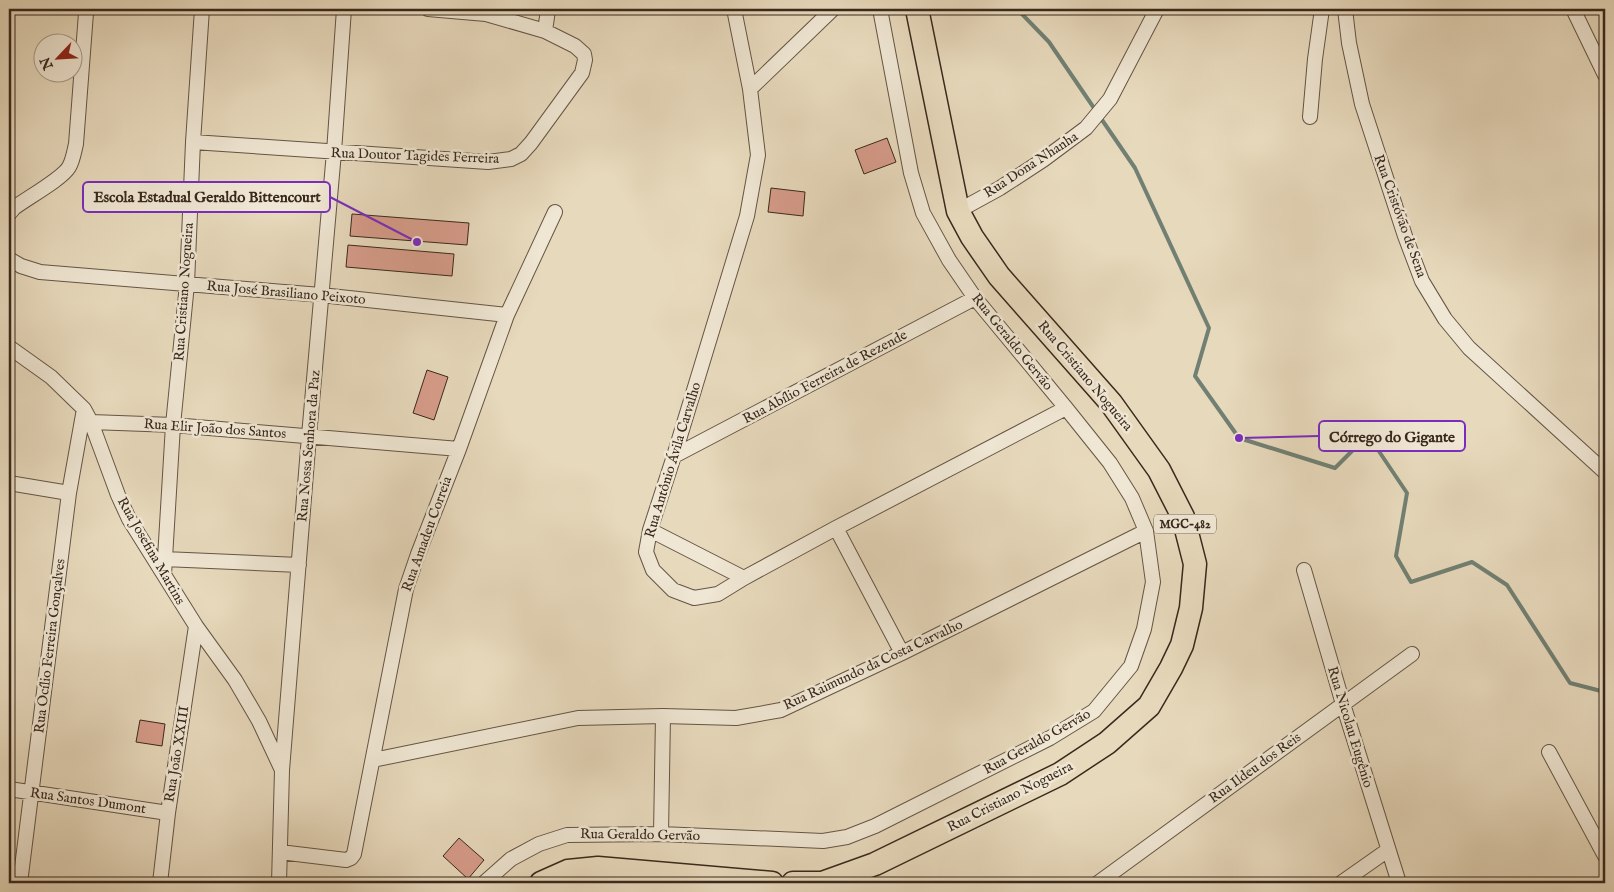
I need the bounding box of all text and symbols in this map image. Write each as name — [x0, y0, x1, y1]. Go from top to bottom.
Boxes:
north arrow — [32, 32, 82, 82]
text: N — [36, 54, 58, 73]
street label: Rua Dona Nhanha — [980, 127, 1082, 202]
street label: Rua Doutor Tagides Ferreira — [330, 144, 501, 168]
street label: Rua Cristóvão de Sena — [1369, 152, 1431, 281]
callout: Escola Estadual Geraldo Bittencourt — [83, 182, 330, 212]
text: Escola Estadual Geraldo Bittencourt — [93, 188, 321, 207]
street label: Rua Cristiano Nogueira — [170, 221, 198, 362]
street label: Rua José Brasiliano Peixoto — [206, 277, 367, 309]
street label: Rua Geraldo Gervão — [967, 290, 1057, 395]
street label: Rua Cristiano Nogueira — [1033, 317, 1137, 436]
street label: Rua Abílio Ferreira de Rezende — [740, 326, 911, 428]
street label: Rua Nossa Senhora da Paz — [293, 369, 325, 523]
street label: Rua Antônio Ávila Carvalho — [640, 379, 705, 540]
street label: Rua Elir João dos Santos — [143, 415, 287, 443]
callout: Córrego do Gigante — [1319, 421, 1465, 451]
text: Córrego do Gigante — [1329, 428, 1455, 447]
street label: Rua Amadeu Correia — [398, 473, 457, 594]
street label: Rua Josefina Martins — [113, 494, 189, 608]
road number: MGC-482 — [1154, 514, 1216, 534]
street label: Rua Ocílio Ferreira Gonçalves — [30, 558, 70, 734]
street label: Rua Raimundo da Costa Carvalho — [780, 615, 966, 715]
street label: Rua Nicolau Eugênio — [1323, 664, 1377, 790]
street label: Rua João XXIII — [161, 705, 193, 803]
street label: Rua Geraldo Gervão — [980, 705, 1094, 779]
street label: Rua Ildeu dos Reis — [1205, 728, 1305, 807]
street label: Rua Cristiano Nogueira — [944, 757, 1077, 837]
street label: Rua Santos Dumont — [29, 784, 147, 818]
street label: Rua Geraldo Gervão — [580, 825, 701, 845]

